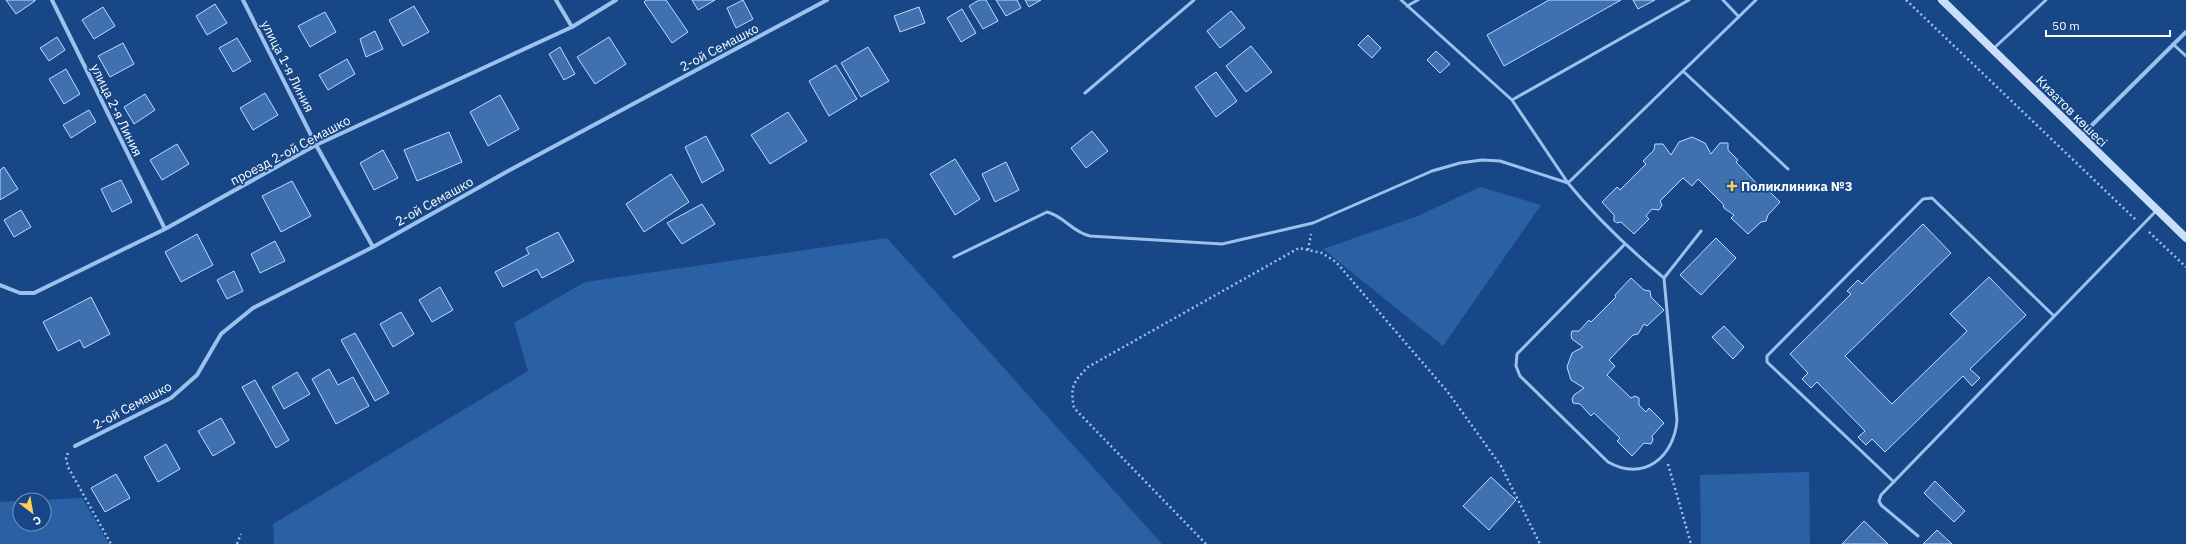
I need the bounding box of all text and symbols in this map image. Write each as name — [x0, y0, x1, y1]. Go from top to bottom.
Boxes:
scale bar — [2046, 12, 2170, 38]
street label: улица 1-я Линия — [257, 17, 318, 115]
text: 50 m — [2052, 18, 2080, 33]
street label: 2-ой Семашко — [677, 20, 762, 75]
street label: улица 2-я Линия — [87, 61, 146, 159]
street label: Кизатов көшесі — [2032, 72, 2111, 151]
street label: проезд 2-ой Семашко — [227, 112, 353, 189]
street label: 2-ой Семашко — [392, 173, 476, 230]
place label: Поликлиника №3 — [1741, 178, 1852, 195]
marker: Поликлиника №3 — [1726, 180, 1738, 192]
street label: 2-ой Семашко — [90, 378, 175, 433]
north arrow — [12, 492, 52, 532]
text: С — [30, 513, 44, 528]

